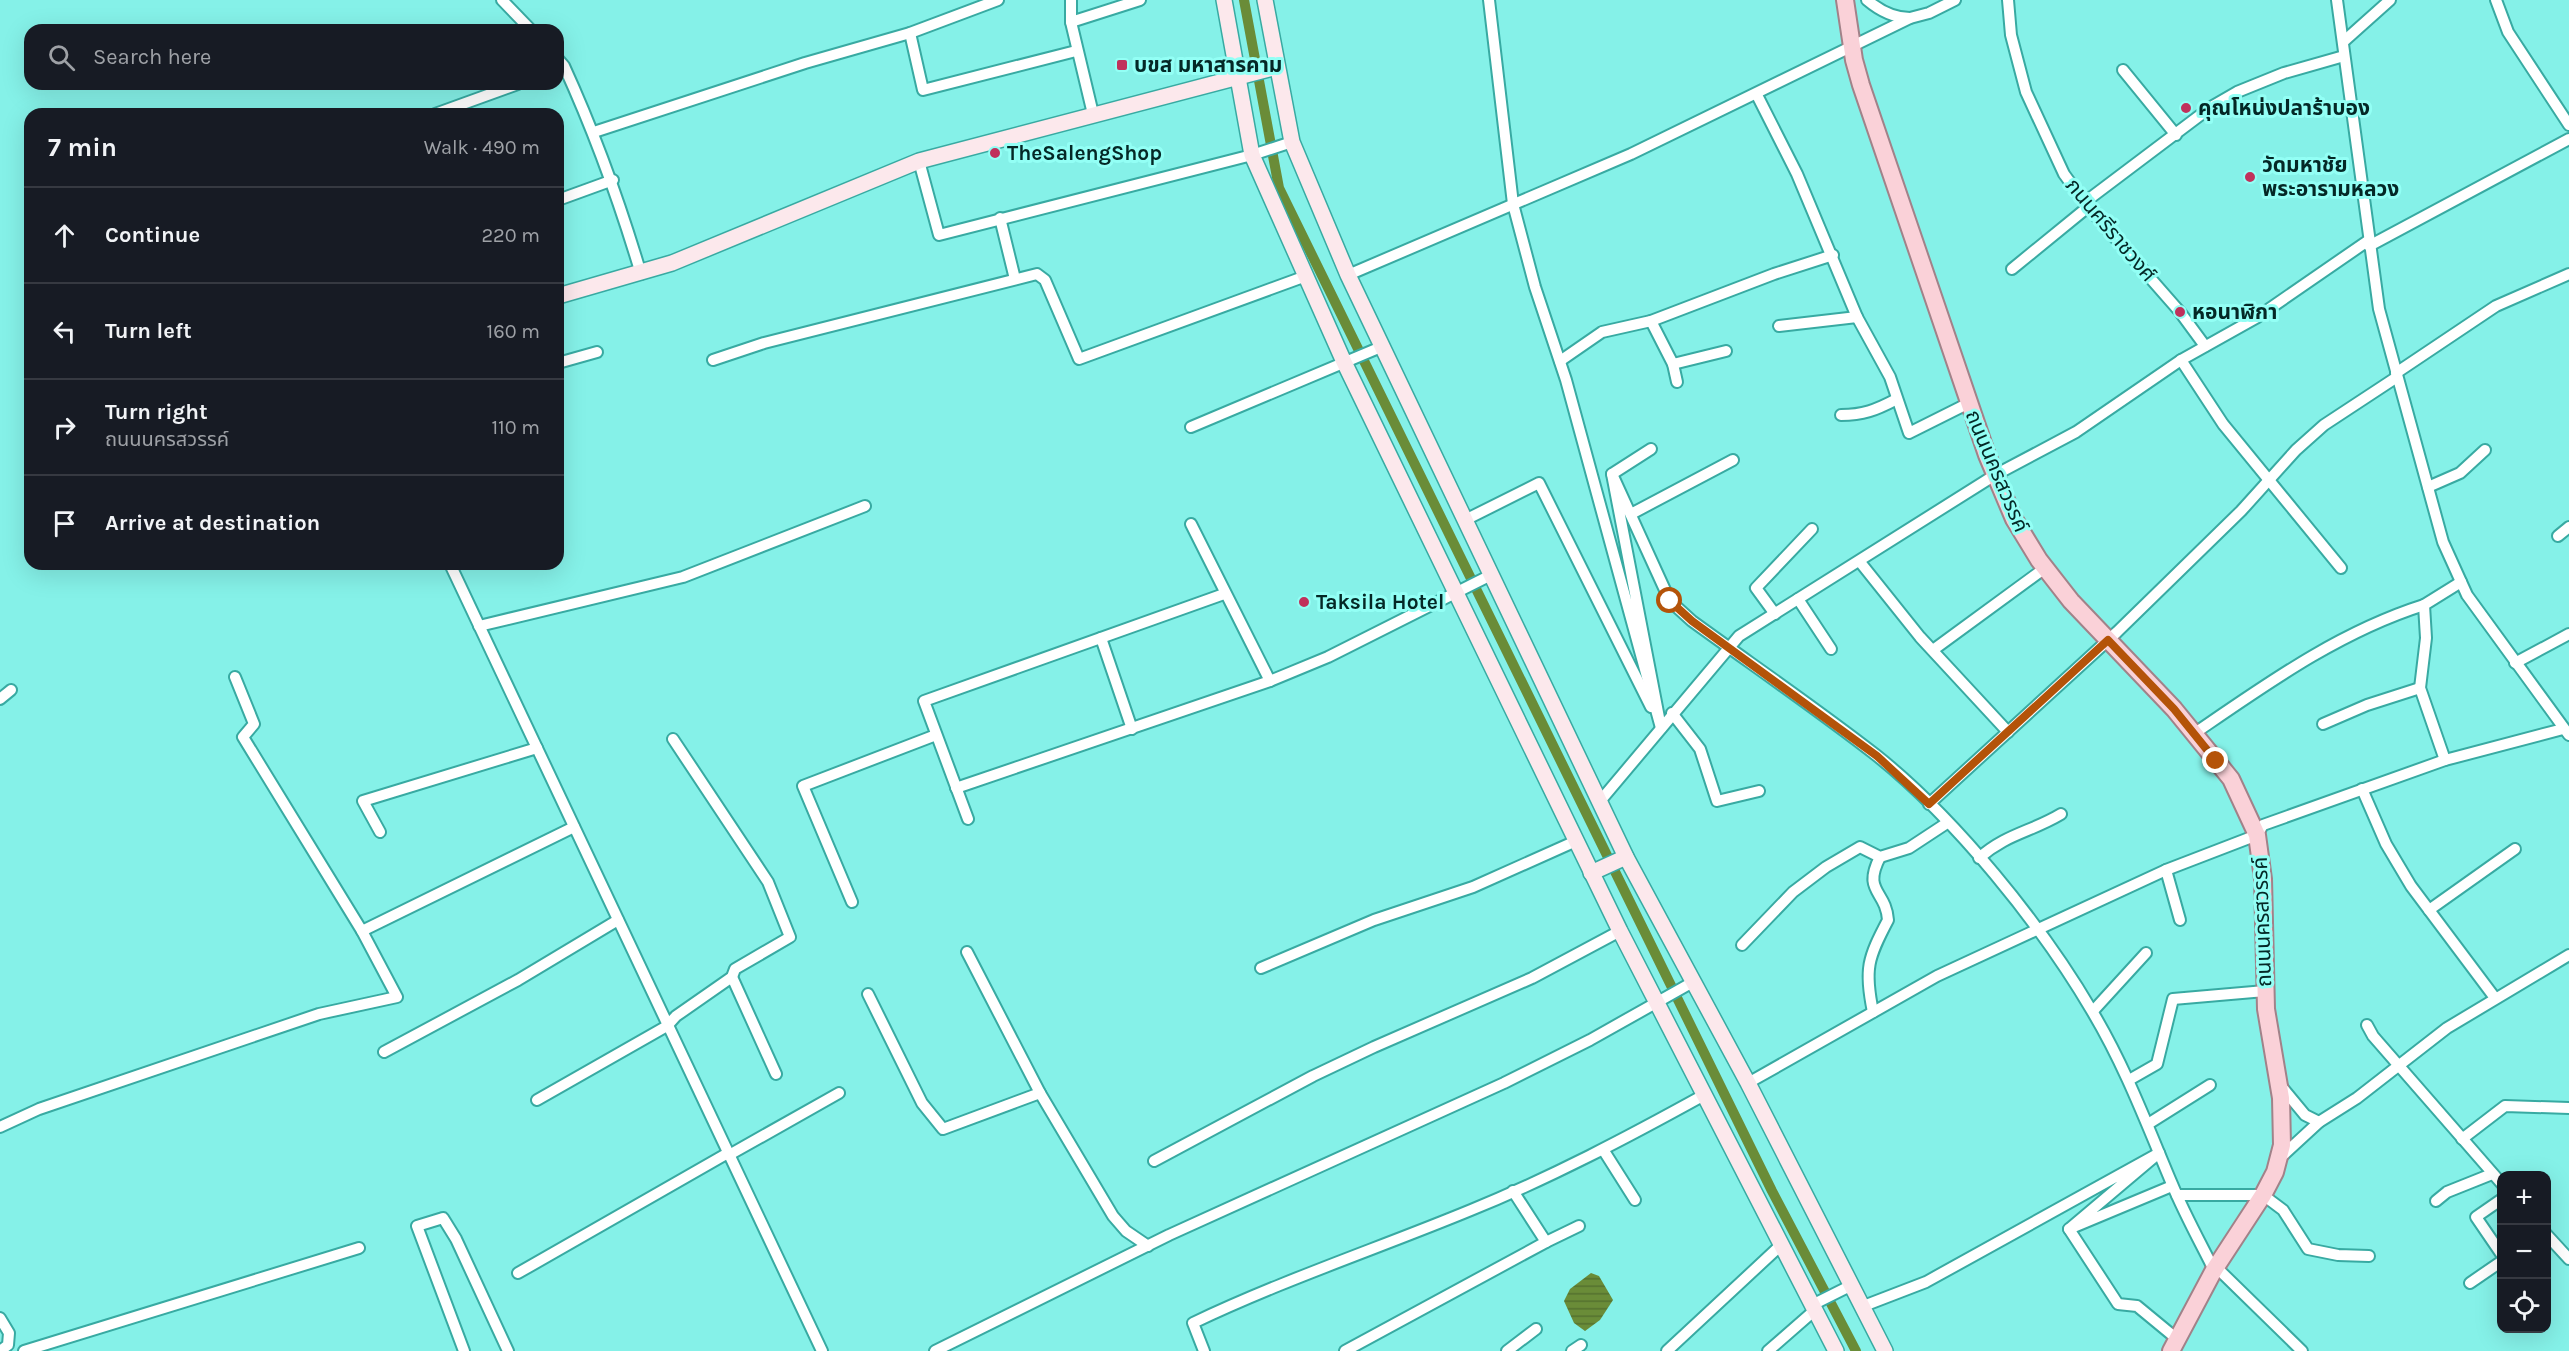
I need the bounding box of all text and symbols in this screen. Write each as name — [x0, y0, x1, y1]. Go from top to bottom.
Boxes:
search box — [24, 24, 564, 90]
icon: search — [45, 41, 78, 74]
text: Search here — [93, 44, 211, 70]
place label: บขส มหาสารคาม — [1134, 53, 1282, 77]
marker: บขส มหาสารคาม — [1115, 58, 1129, 72]
place label: คุณโหน่งปลาร้าบอง — [2198, 96, 2370, 121]
marker: คุณโหน่งปลาร้าบอง — [2179, 101, 2193, 115]
text: 7 min — [48, 132, 117, 163]
text: Walk · 490 m — [424, 136, 540, 159]
place label: TheSalengShop — [1007, 141, 1162, 165]
marker: TheSalengShop — [988, 146, 1002, 160]
place label: วัดมหาชัย พระอารามหลวง — [2262, 153, 2399, 201]
marker: วัดมหาชัย พระอารามหลวง — [2243, 170, 2257, 184]
street label: ภนนศรีราชวงศ์ — [2061, 174, 2161, 286]
icon: ahead — [48, 219, 81, 252]
text: Continue — [105, 222, 200, 248]
text: 220 m — [481, 224, 540, 247]
place label: หอนาฬิกา — [2192, 300, 2277, 324]
marker: หอนาฬิกา — [2173, 305, 2187, 319]
icon: left — [48, 315, 81, 348]
text: Turn left — [105, 318, 192, 344]
text: 160 m — [487, 320, 540, 343]
text: Turn right — [105, 399, 208, 425]
street label: ถนนนครสวรรค์ — [1961, 406, 2033, 536]
icon: right — [48, 411, 81, 444]
text: 110 m — [491, 416, 540, 439]
text: ถนนนครสวรรค์ — [105, 428, 229, 451]
icon: arrive — [48, 507, 81, 540]
text: Arrive at destination — [105, 510, 320, 536]
route start — [1656, 587, 1682, 613]
place label: Taksila Hotel — [1316, 590, 1444, 614]
marker: Taksila Hotel — [1297, 595, 1311, 609]
route end — [2202, 747, 2228, 773]
street label: ถนนนครสวรรค์ — [2248, 857, 2276, 987]
map controls — [2497, 1171, 2551, 1333]
button: + — [2497, 1171, 2551, 1225]
button: − — [2497, 1225, 2551, 1279]
button: locate — [2497, 1279, 2551, 1333]

